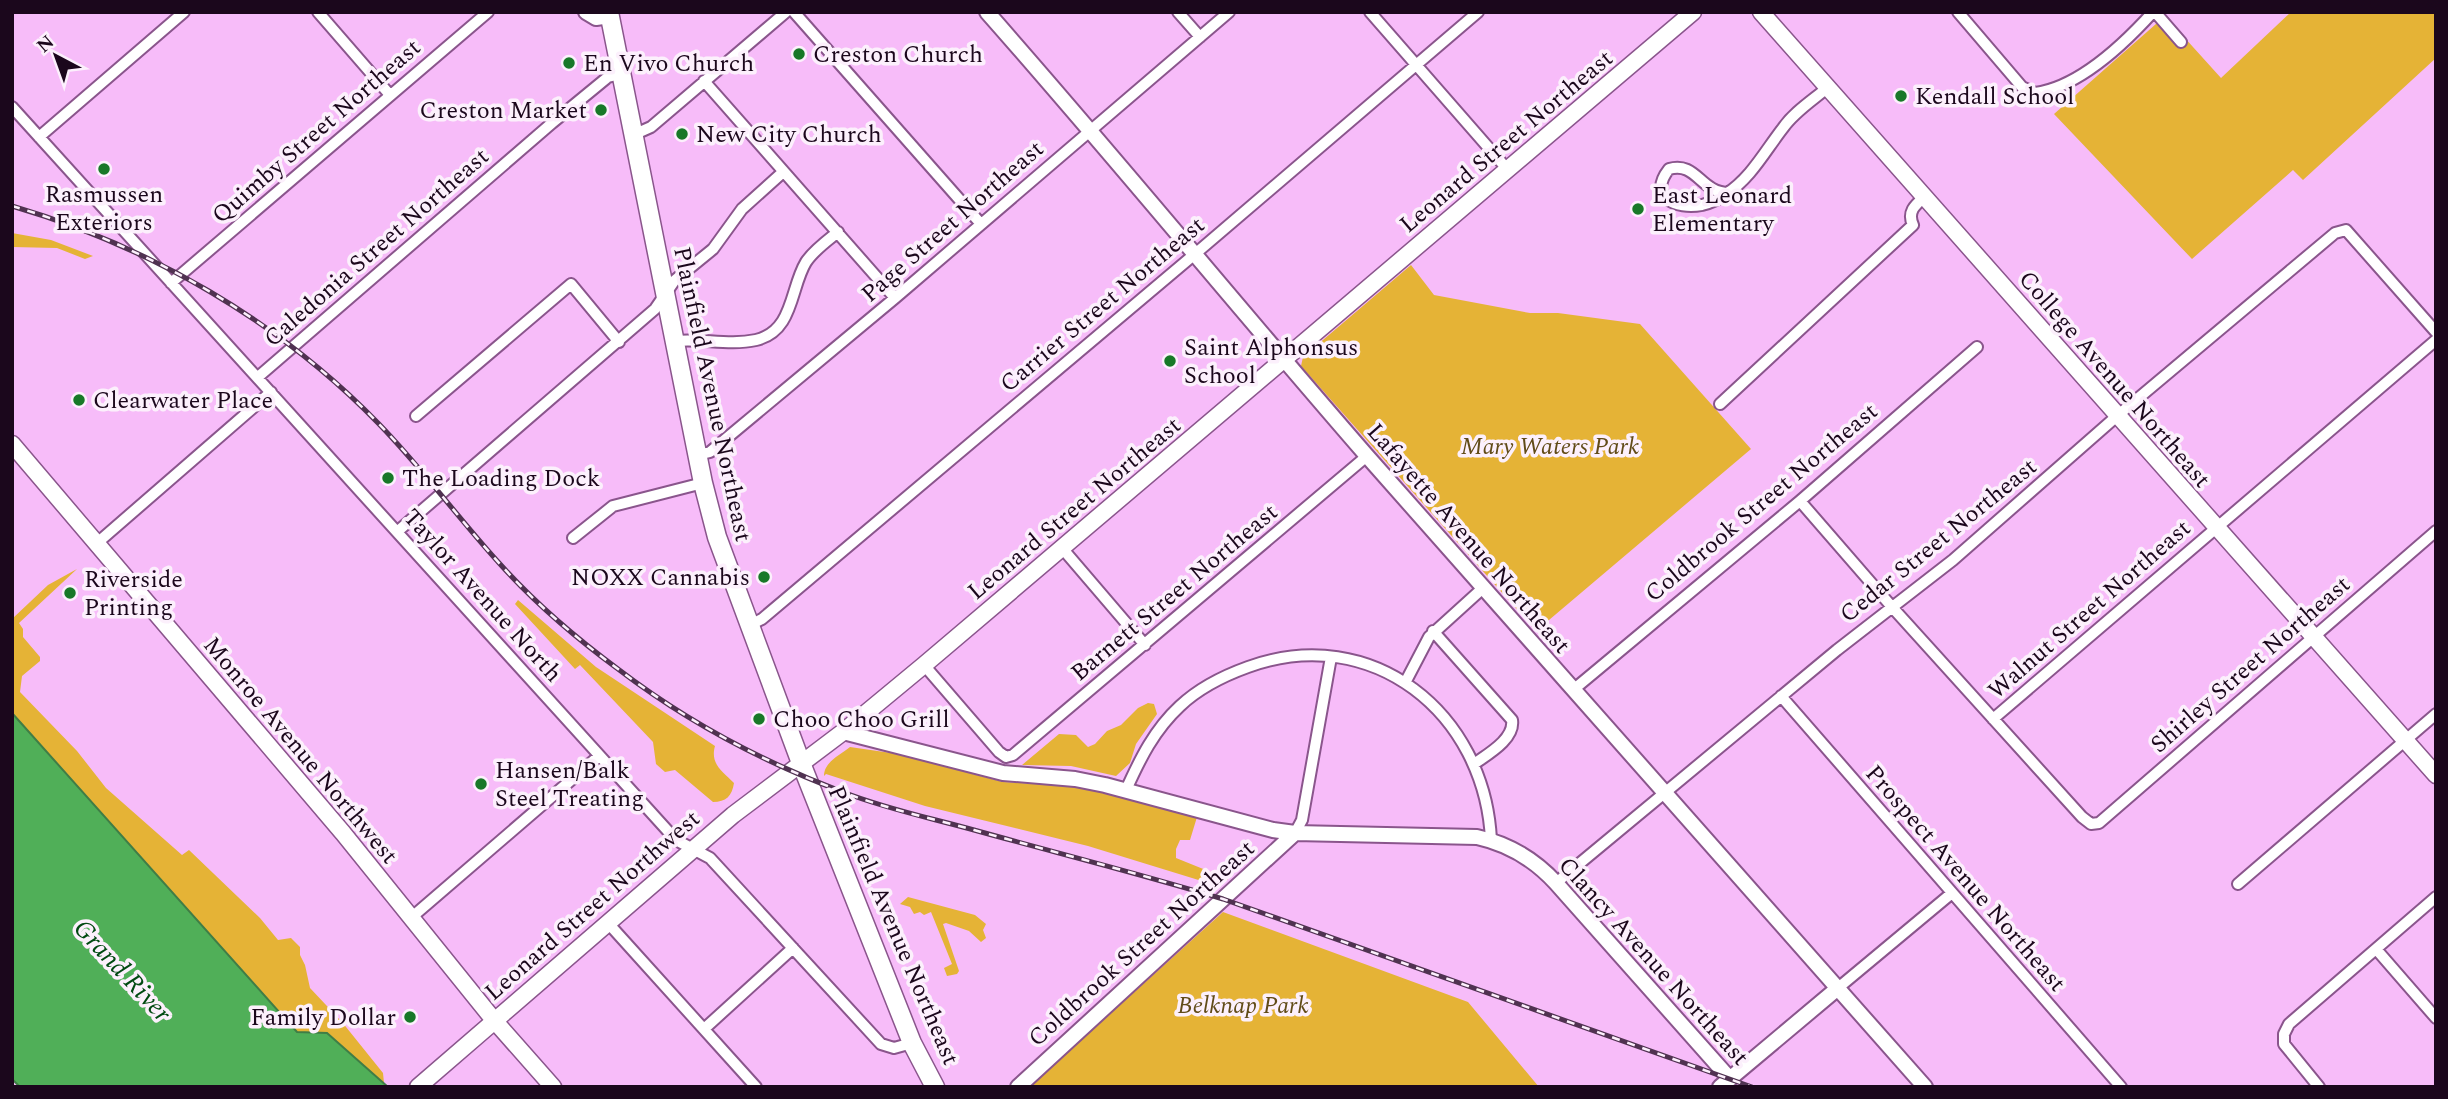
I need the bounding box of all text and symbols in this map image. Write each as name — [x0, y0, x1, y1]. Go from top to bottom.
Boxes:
north arrow — [21, 21, 91, 91]
text: N — [30, 28, 61, 60]
street label: Quimby Street Northeast — [204, 31, 429, 233]
place label: Creston Church — [813, 37, 983, 73]
street label: Leonard Street Northeast — [1392, 41, 1621, 242]
place label: En Vivo Church — [583, 46, 754, 82]
marker: Creston Church — [791, 46, 807, 62]
marker: En Vivo Church — [561, 55, 577, 71]
place label: Kendall School — [1915, 79, 2074, 115]
marker: Kendall School — [1893, 88, 1909, 104]
place label: Creston Market — [420, 93, 587, 129]
marker: Creston Market — [593, 102, 609, 118]
place label: New City Church — [696, 117, 882, 153]
marker: New City Church — [674, 126, 690, 142]
street label: Page Street Northeast — [853, 132, 1052, 311]
street label: Caledonia Street Northeast — [256, 140, 497, 356]
marker: Rasmussen Exteriors — [96, 161, 112, 177]
place label: Rasmussen Exteriors — [45, 177, 163, 241]
place label: East Leonard Elementary — [1652, 178, 1792, 242]
marker: East Leonard Elementary — [1630, 201, 1646, 217]
street label: Carrier Street Northeast — [992, 208, 1213, 401]
street label: Plainfield Avenue Northeast — [663, 243, 761, 545]
street label: College Avenue Northeast — [2009, 263, 2219, 496]
place label: Saint Alphonsus School — [1184, 330, 1358, 394]
marker: Saint Alphonsus School — [1162, 353, 1178, 369]
place label: Clearwater Place — [93, 383, 273, 419]
marker: Clearwater Place — [71, 392, 87, 408]
street label: Coldbrook Street Northeast — [1637, 394, 1886, 611]
street label: Leonard Street Northeast — [960, 408, 1189, 609]
street label: Lafayette Avenue Northeast — [1358, 415, 1579, 662]
park label: Mary Waters Park — [1461, 429, 1639, 465]
street label: Cedar Street Northeast — [1832, 450, 2045, 632]
place label: The Loading Dock — [402, 461, 600, 497]
marker: The Loading Dock — [380, 470, 396, 486]
street label: Barnett Street Northeast — [1063, 495, 1286, 690]
street label: Taylor Avenue North — [394, 501, 570, 691]
street label: Walnut Street Northeast — [1980, 511, 2199, 708]
place label: NOXX Cannabis — [571, 560, 750, 596]
place label: Riverside Printing — [84, 562, 183, 626]
street label: Shirley Street Northeast — [2143, 568, 2359, 762]
marker: NOXX Cannabis — [756, 569, 772, 585]
marker: Riverside Printing — [62, 585, 78, 601]
street label: Monroe Avenue Northwest — [194, 629, 406, 872]
place label: Choo Choo Grill — [773, 702, 949, 738]
marker: Choo Choo Grill — [751, 711, 767, 727]
place label: Hansen/Balk Steel Treating — [495, 753, 644, 817]
street label: Prospect Avenue Northeast — [1856, 757, 2074, 1000]
marker: Hansen/Balk Steel Treating — [473, 776, 489, 792]
street label: Plainfield Avenue Northeast — [818, 780, 968, 1071]
street label: Leonard Street Northwest — [477, 802, 708, 1010]
street label: Coldbrook Street Northeast — [1020, 832, 1263, 1056]
street label: Clancy Avenue Northeast — [1549, 849, 1757, 1074]
water label: Grand River — [64, 910, 182, 1032]
park label: Belknap Park — [1177, 988, 1309, 1024]
place label: Family Dollar — [250, 1000, 396, 1036]
marker: Family Dollar — [402, 1009, 418, 1025]

